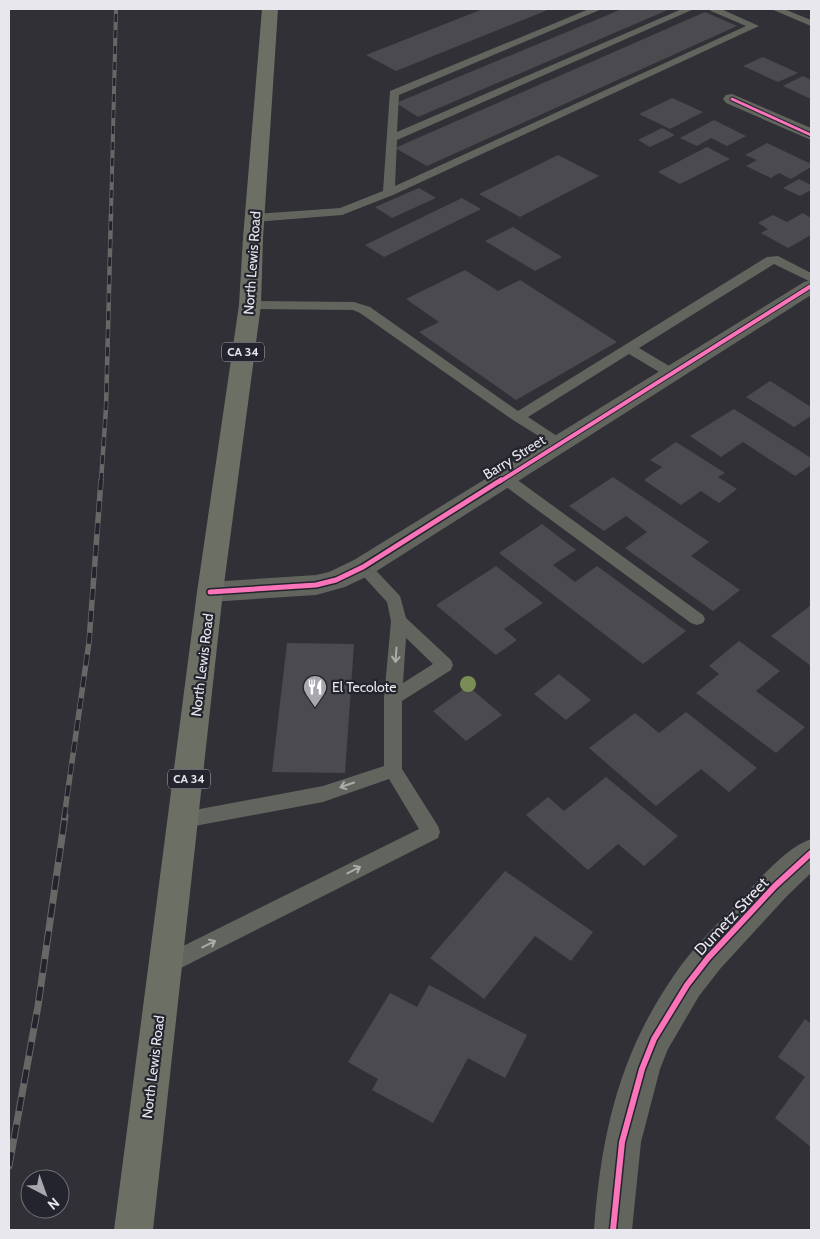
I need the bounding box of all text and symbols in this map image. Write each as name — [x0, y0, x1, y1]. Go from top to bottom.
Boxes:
street label: North Lewis Road — [239, 211, 265, 315]
road number: CA 34 — [222, 342, 264, 362]
street label: Barry Street — [479, 431, 549, 483]
street label: North Lewis Road — [187, 612, 217, 718]
one-way arrow — [392, 647, 401, 663]
restaurant icon: El Tecolote — [302, 674, 328, 708]
place label: El Tecolote — [332, 678, 396, 696]
road number: CA 34 — [168, 770, 210, 789]
one-way arrow — [339, 781, 355, 791]
one-way arrow — [346, 865, 361, 875]
street label: Dumetz Street — [690, 873, 773, 959]
one-way arrow — [201, 938, 216, 948]
street label: North Lewis Road — [138, 1014, 168, 1120]
north arrow — [20, 1169, 70, 1219]
text: N — [44, 1194, 63, 1214]

